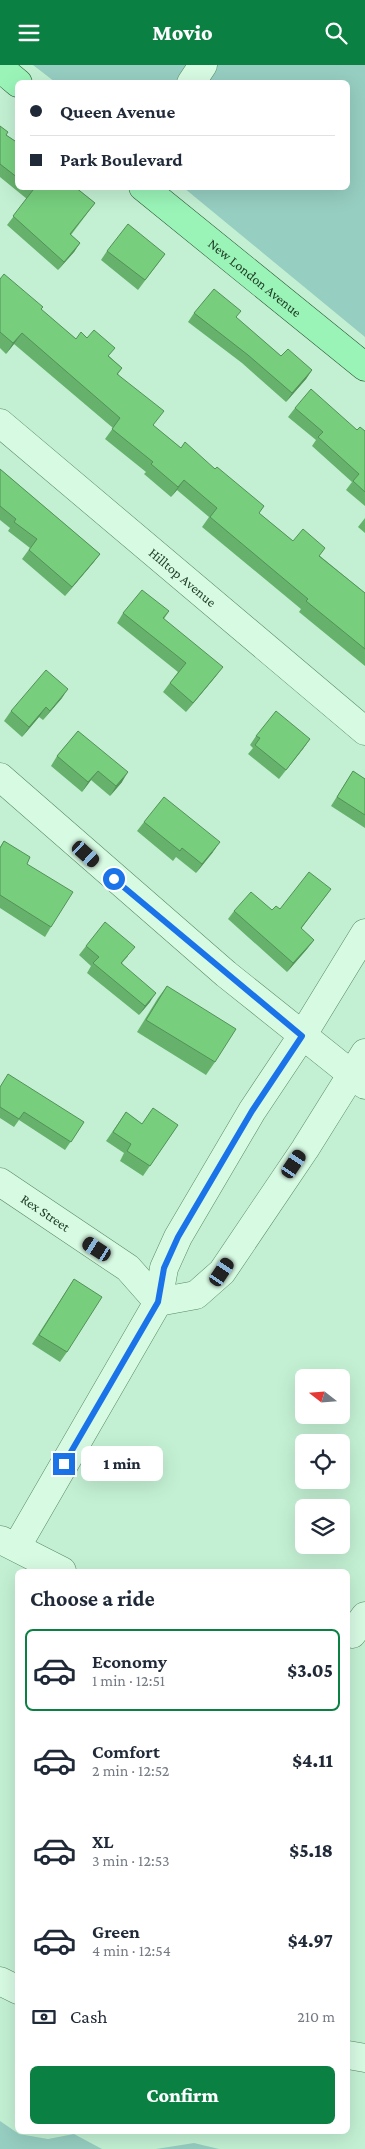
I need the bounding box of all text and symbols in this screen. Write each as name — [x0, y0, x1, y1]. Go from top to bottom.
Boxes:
icon: menu — [15, 19, 43, 47]
icon: search — [322, 19, 350, 47]
text: Movio — [152, 20, 213, 45]
text: Queen Avenue — [60, 101, 175, 122]
text: Park Boulevard — [60, 149, 183, 170]
street label: New London Avenue — [205, 235, 305, 320]
street label: Hilltop Avenue — [146, 544, 220, 610]
car — [69, 838, 102, 870]
route start — [103, 868, 125, 890]
car — [279, 1147, 308, 1181]
street label: Rex Street — [18, 1191, 74, 1235]
car — [80, 1235, 113, 1263]
car — [207, 1255, 236, 1289]
north arrow — [295, 1369, 350, 1424]
map controls — [295, 1369, 350, 1554]
button: locate — [295, 1434, 350, 1489]
callout: 1 min — [82, 1447, 164, 1481]
route end — [53, 1453, 75, 1475]
text: 1 min — [103, 1455, 141, 1472]
button: layers — [295, 1499, 350, 1554]
text: Choose a ride — [30, 1586, 155, 1611]
icon: car — [32, 1648, 77, 1693]
text: Economy — [92, 1651, 167, 1672]
text: $3.05 — [287, 1660, 333, 1681]
text: 1 min · 12:51 — [92, 1672, 165, 1689]
icon: car — [32, 1738, 77, 1783]
text: Comfort — [92, 1741, 160, 1762]
text: $4.11 — [292, 1750, 333, 1771]
text: 2 min · 12:52 — [92, 1762, 169, 1779]
icon: car — [32, 1828, 77, 1873]
text: XL — [92, 1831, 114, 1852]
text: $5.18 — [289, 1840, 333, 1861]
text: 3 min · 12:53 — [92, 1852, 170, 1869]
icon: car — [32, 1918, 77, 1963]
text: Green — [92, 1921, 140, 1942]
text: $4.97 — [288, 1930, 333, 1951]
text: 4 min · 12:54 — [92, 1942, 171, 1959]
icon: cash — [30, 2003, 58, 2031]
text: Cash — [70, 2006, 108, 2027]
text: 210 m — [297, 2008, 335, 2025]
button: Confirm — [30, 2066, 335, 2124]

